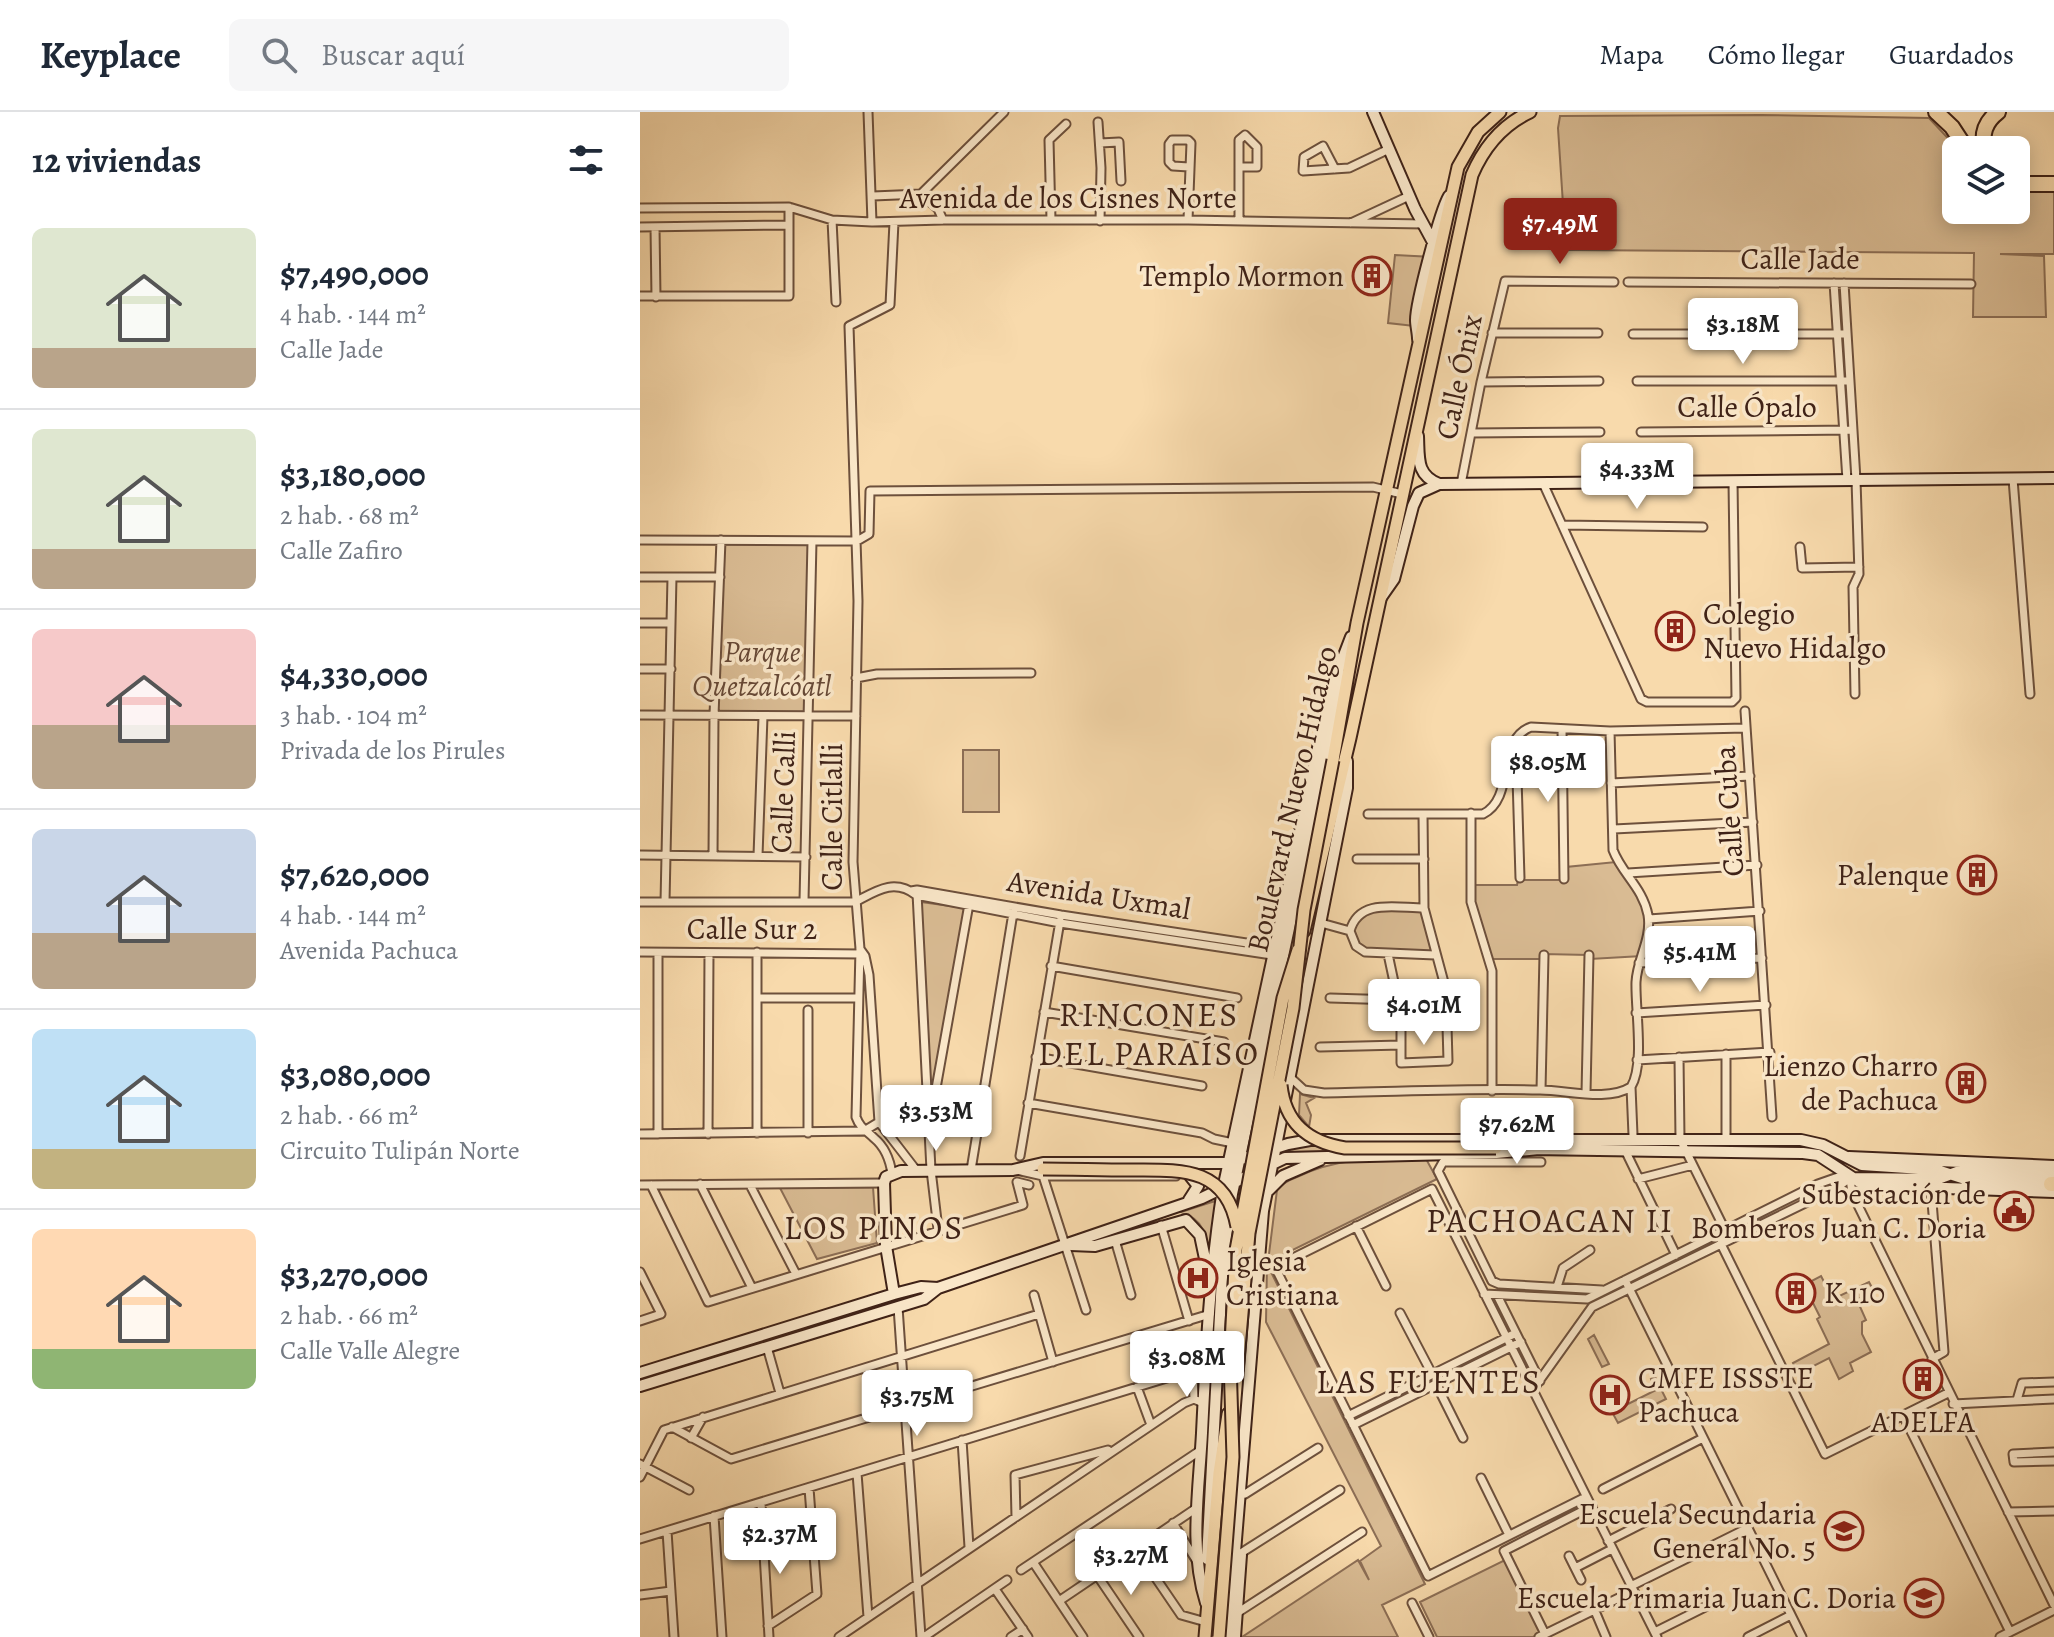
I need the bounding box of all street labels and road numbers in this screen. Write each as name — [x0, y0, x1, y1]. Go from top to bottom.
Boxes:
street label: Avenida de los Cisnes Norte — [898, 178, 1237, 218]
street label: Calle Jade — [1740, 239, 1860, 279]
street label: Calle Ónix — [1426, 311, 1492, 443]
street label: Calle Ópalo — [1677, 387, 1817, 427]
street label: Boulevard Nuevo Hidalgo — [1237, 642, 1347, 956]
street label: Calle Calli — [761, 730, 805, 854]
street label: Calle Citlalli — [812, 743, 852, 891]
street label: Calle Cuba — [1704, 744, 1754, 878]
street label: Avenida Uxmal — [1003, 861, 1194, 929]
street label: Calle Sur 2 — [687, 909, 817, 949]

